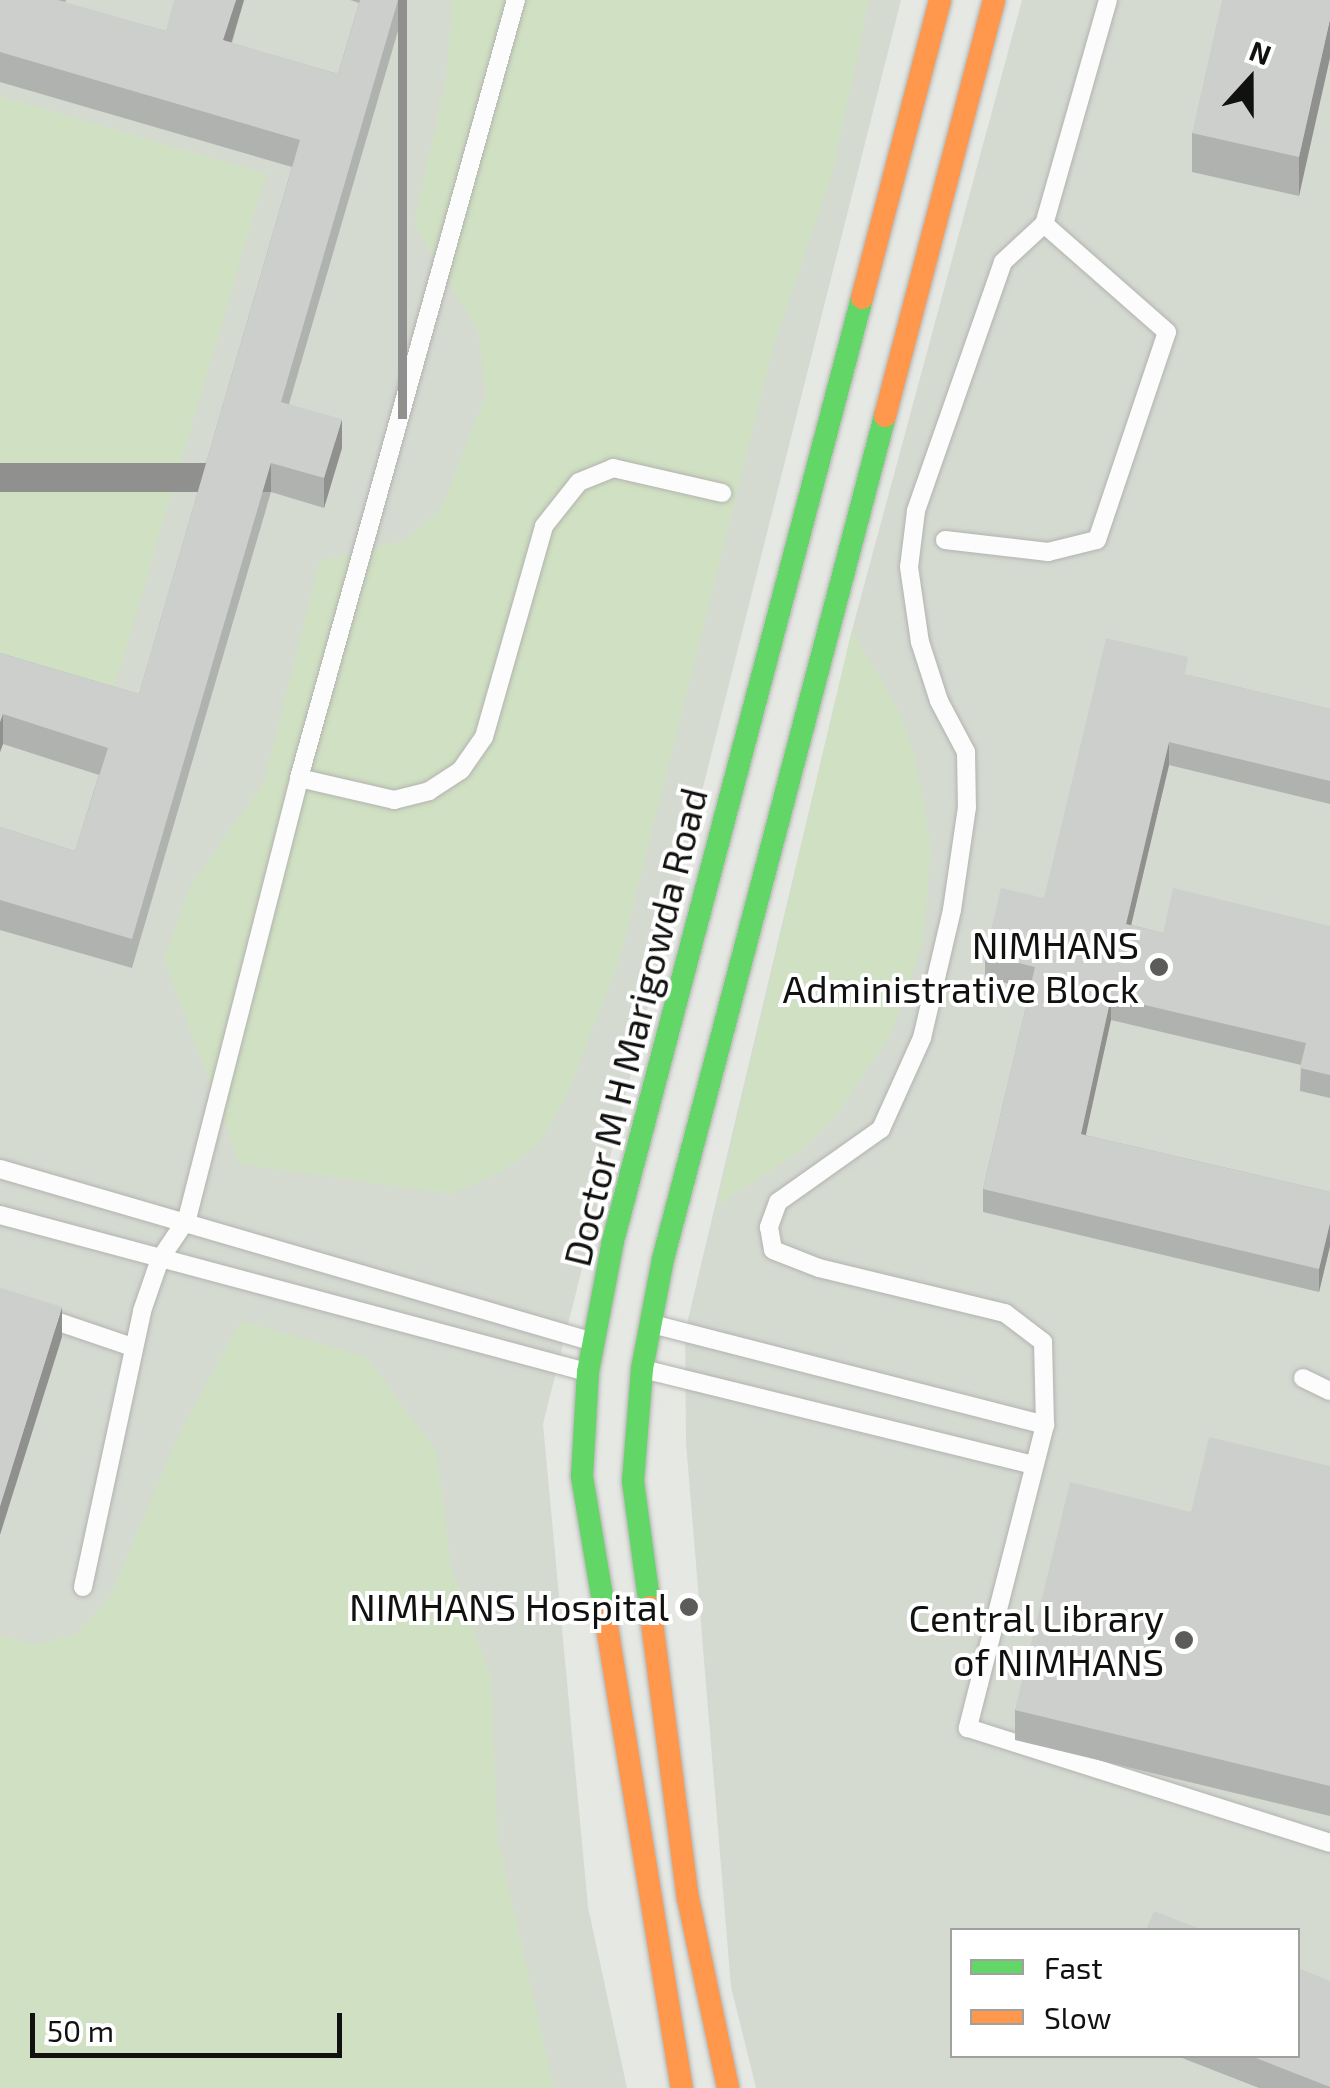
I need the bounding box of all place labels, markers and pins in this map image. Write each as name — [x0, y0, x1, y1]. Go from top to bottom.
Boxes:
place label: NIMHANS Administrative Block — [782, 922, 1139, 1012]
marker: NIMHANS Administrative Block — [1148, 956, 1170, 978]
place label: NIMHANS Hospital — [349, 1584, 669, 1630]
place label: Central Library of NIMHANS — [907, 1595, 1164, 1685]
marker: NIMHANS Hospital — [678, 1596, 700, 1618]
marker: Central Library of NIMHANS — [1173, 1629, 1195, 1651]

